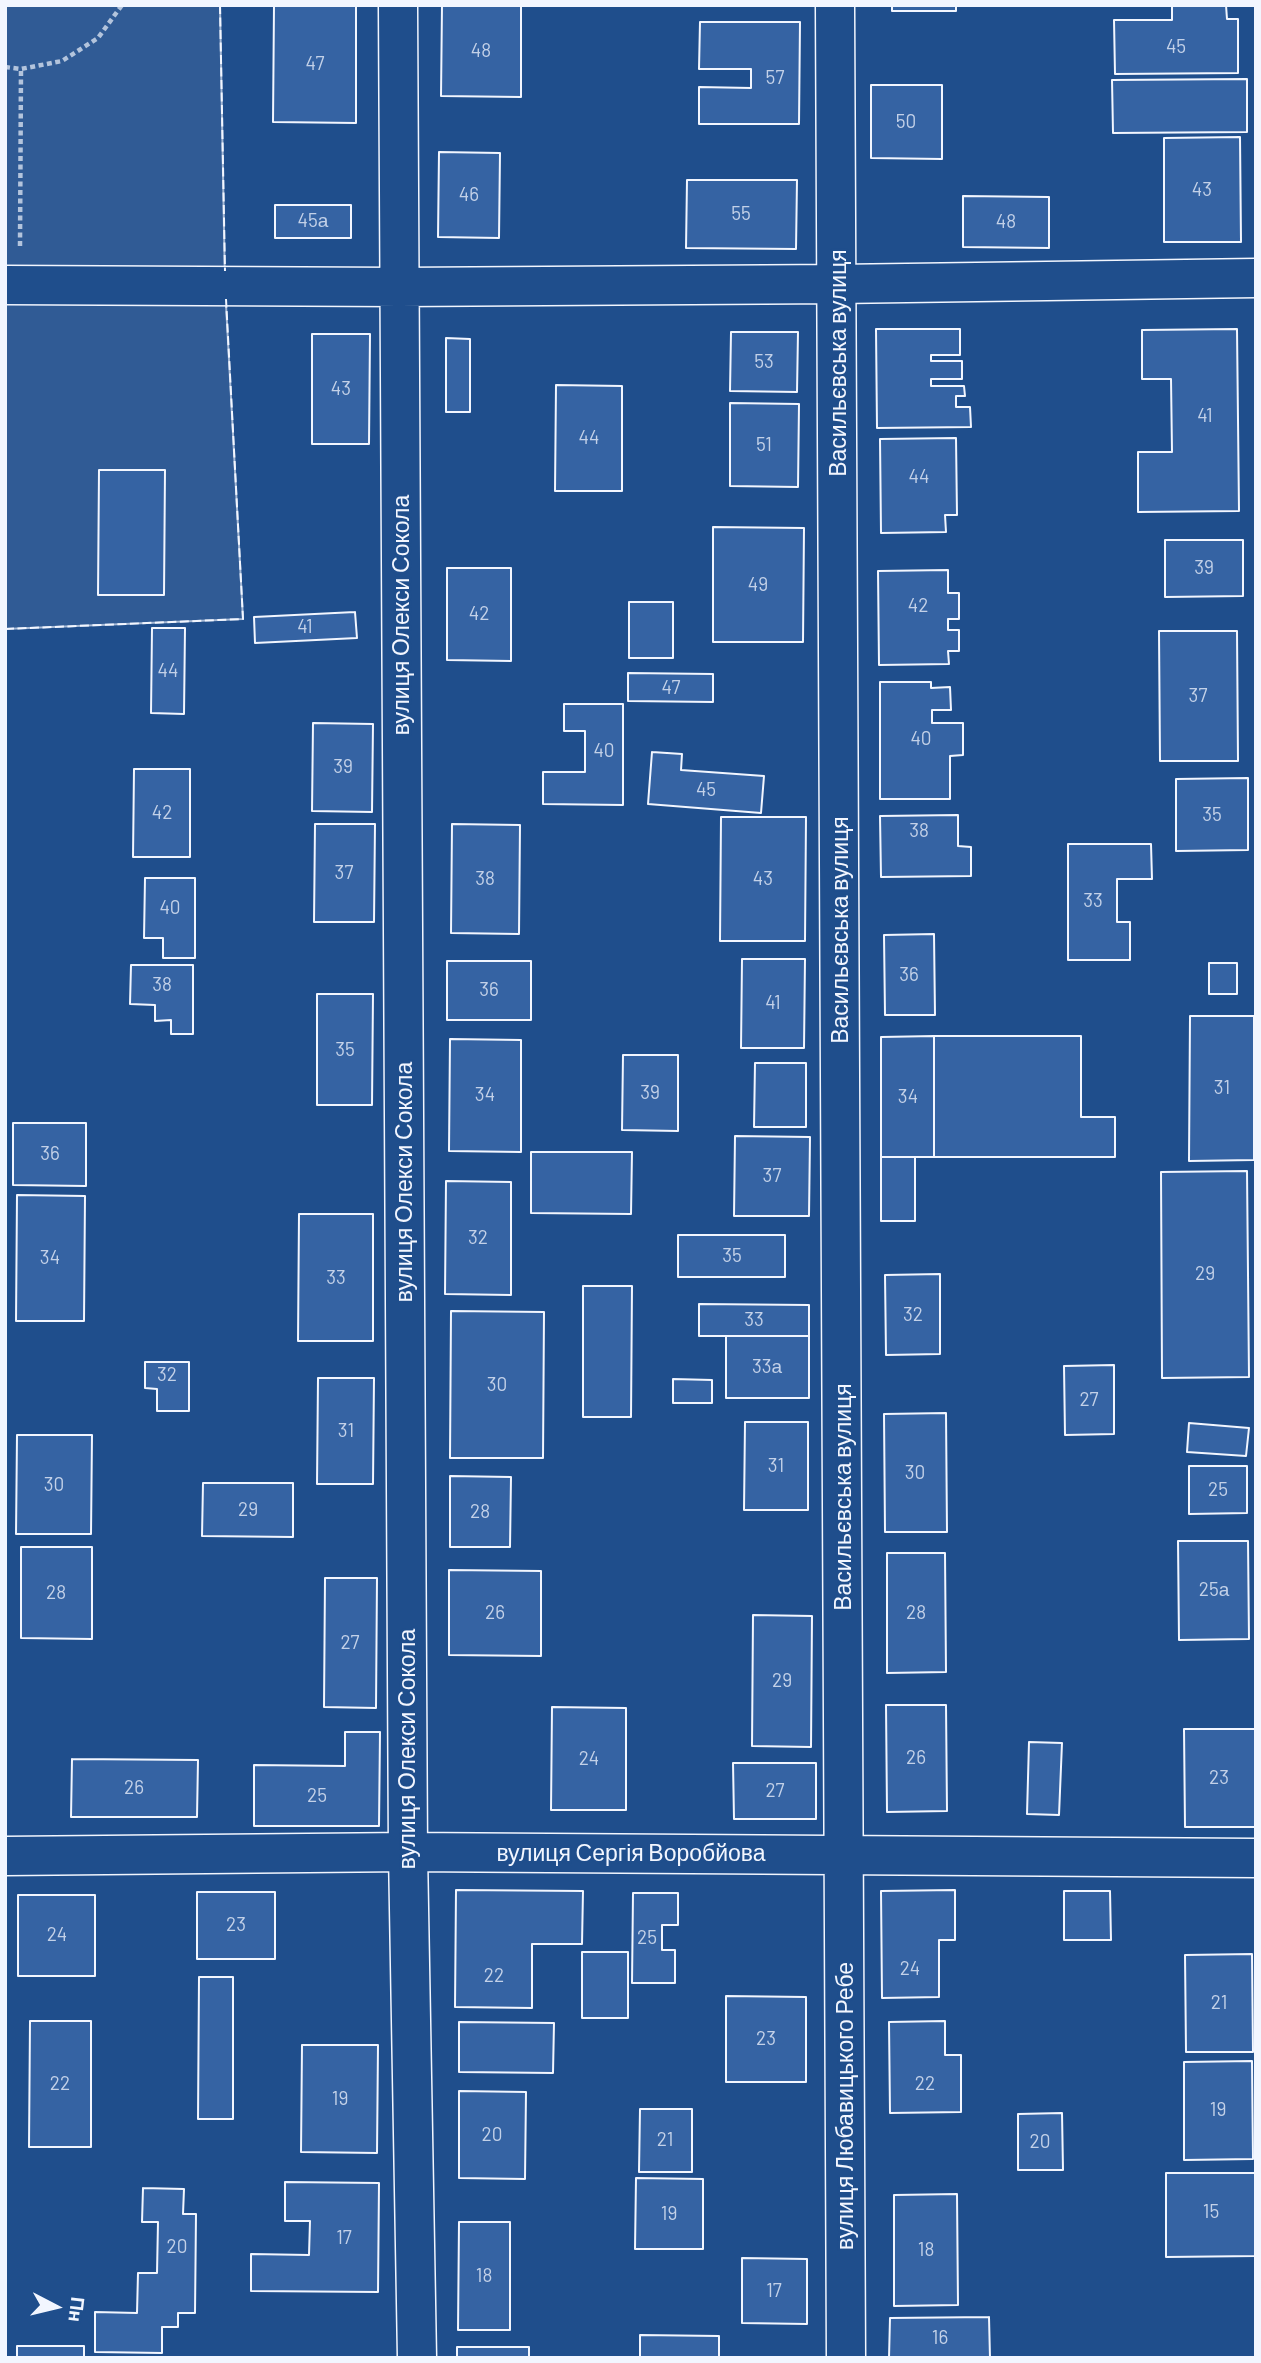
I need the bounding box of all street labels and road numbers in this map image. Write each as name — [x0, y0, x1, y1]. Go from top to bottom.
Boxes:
street label: Васильєвська вулиця — [824, 249, 852, 477]
street label: вулиця Олекси Сокола — [387, 495, 415, 735]
street label: Васильєвська вулиця — [826, 816, 854, 1044]
street label: вулиця Олекси Сокола — [390, 1062, 418, 1302]
street label: Васильєвська вулиця — [829, 1383, 857, 1611]
street label: вулиця Олекси Сокола — [393, 1629, 421, 1869]
street label: вулиця Сергія Воробйова — [496, 1839, 766, 1867]
street label: вулиця Любавицького Ребе — [831, 1962, 859, 2250]

